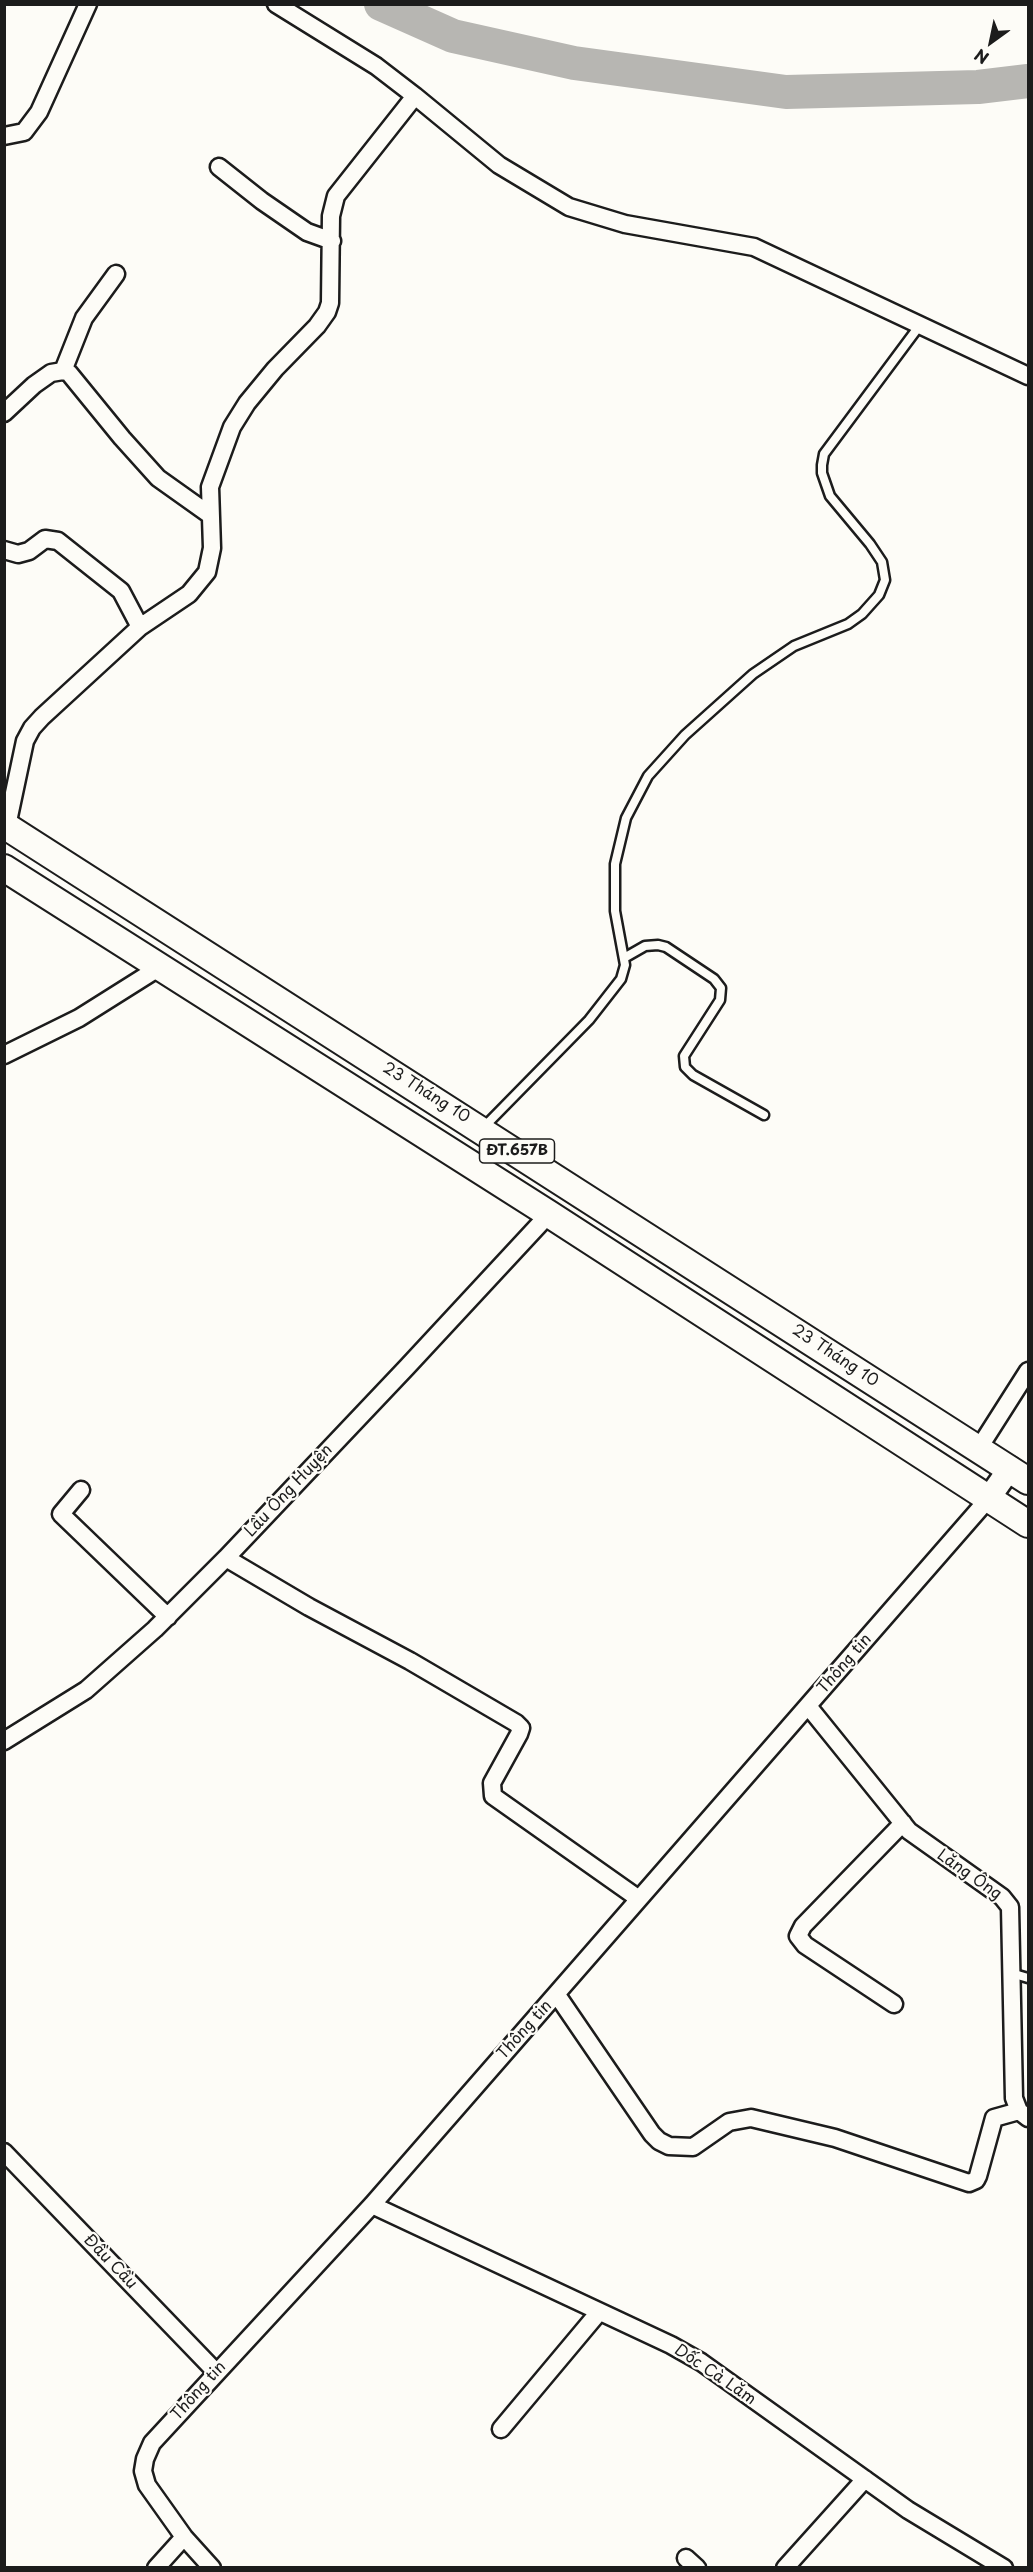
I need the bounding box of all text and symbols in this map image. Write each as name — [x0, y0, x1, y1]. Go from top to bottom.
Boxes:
north arrow — [961, 12, 1021, 72]
text: N — [969, 44, 993, 71]
street label: 23 Tháng 10 — [379, 1059, 473, 1127]
road number: ĐT.657B — [480, 1139, 554, 1163]
street label: 23 Tháng 10 — [788, 1321, 882, 1391]
street label: Lầu Ông Huyện — [241, 1441, 337, 1541]
street label: Thông tin — [814, 1630, 876, 1698]
street label: Lăng Ông — [933, 1846, 1005, 1904]
street label: Thông tin — [494, 1997, 556, 2063]
street label: Đầu Cầu — [79, 2231, 141, 2293]
street label: Dốc Cà Lăm — [671, 2341, 759, 2409]
street label: Thông tin — [168, 2358, 230, 2424]

